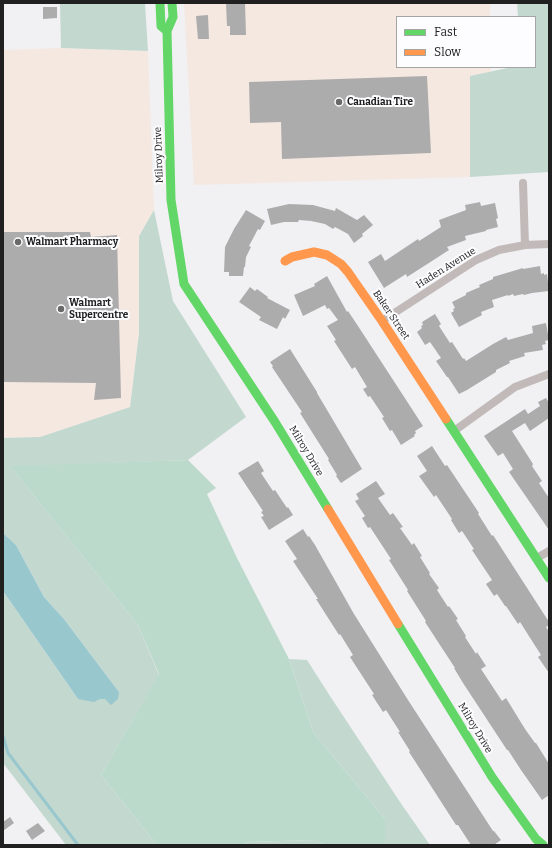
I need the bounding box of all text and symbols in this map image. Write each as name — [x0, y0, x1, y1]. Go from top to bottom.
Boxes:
legend — [396, 16, 536, 68]
text: Fast — [434, 25, 457, 39]
text: Slow — [434, 45, 461, 59]
place label: Canadian Tire — [347, 96, 413, 108]
marker: Canadian Tire — [334, 97, 344, 107]
street label: Milroy Drive — [152, 127, 166, 183]
place label: Walmart Pharmacy — [26, 236, 118, 248]
marker: Walmart Pharmacy — [13, 237, 23, 247]
street label: Haden Avenue — [414, 245, 478, 291]
street label: Baker Street — [370, 288, 412, 342]
place label: Walmart Supercentre — [69, 297, 128, 320]
marker: Walmart Supercentre — [56, 304, 66, 314]
street label: Milroy Drive — [286, 424, 326, 478]
street label: Milroy Drive — [455, 701, 495, 755]

